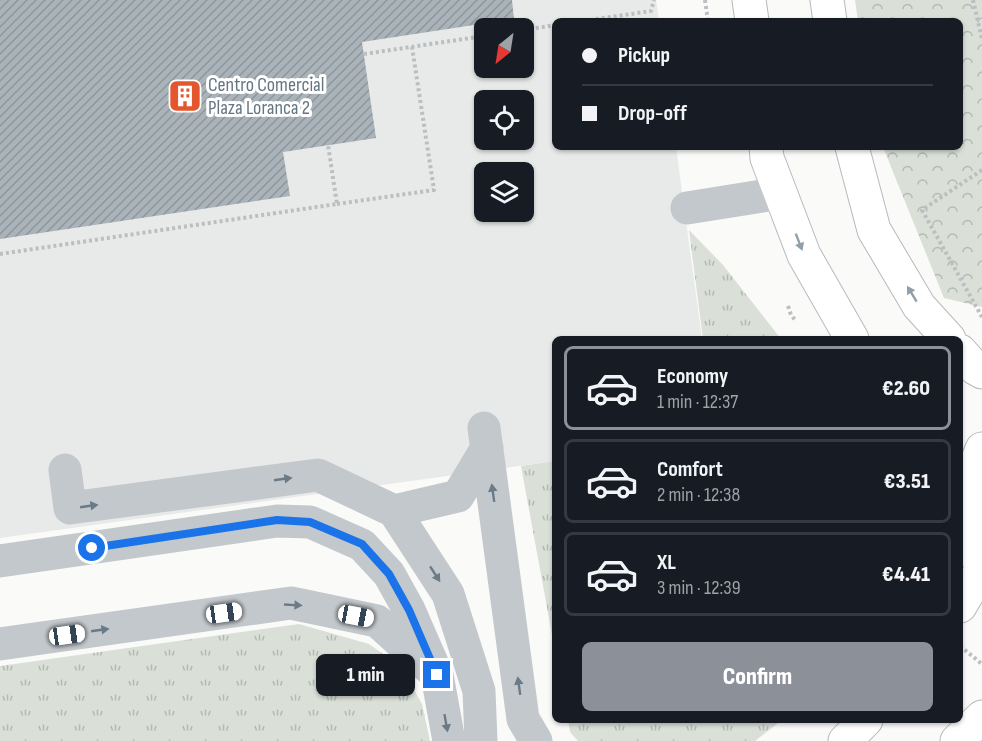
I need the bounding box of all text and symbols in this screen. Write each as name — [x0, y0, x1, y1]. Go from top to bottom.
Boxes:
north arrow — [474, 18, 534, 78]
map controls — [474, 18, 534, 222]
text: Pickup — [618, 42, 670, 69]
place label: Centro Comercial Plaza Loranca 2 — [208, 73, 325, 120]
building icon: Centro Comercial Plaza Loranca 2 — [167, 78, 203, 114]
button: locate — [474, 90, 534, 150]
text: Drop-off — [618, 100, 687, 127]
button: layers — [474, 162, 534, 222]
one-way arrow — [794, 233, 804, 251]
one-way arrow — [906, 286, 917, 302]
icon: car — [585, 361, 639, 415]
text: Economy — [657, 363, 728, 390]
text: €2.60 — [882, 375, 930, 402]
text: 1 min · 12:37 — [657, 390, 738, 414]
icon: car — [585, 454, 639, 508]
text: Comfort — [657, 456, 723, 483]
text: €3.51 — [884, 468, 930, 495]
one-way arrow — [273, 475, 292, 484]
one-way arrow — [488, 483, 497, 502]
text: 2 min · 12:38 — [657, 483, 740, 507]
one-way arrow — [80, 501, 99, 510]
route start — [78, 534, 105, 561]
icon: car — [585, 547, 639, 601]
text: XL — [657, 549, 676, 576]
text: €4.41 — [882, 561, 930, 588]
one-way arrow — [429, 566, 441, 582]
text: 3 min · 12:39 — [657, 576, 741, 600]
one-way arrow — [283, 601, 302, 610]
car — [205, 602, 243, 624]
car — [337, 604, 375, 628]
car — [48, 624, 86, 646]
one-way arrow — [90, 626, 109, 635]
button: Confirm — [582, 642, 933, 711]
callout: 1 min — [317, 654, 416, 696]
route end — [423, 661, 450, 688]
text: 1 min — [346, 663, 385, 687]
one-way arrow — [514, 677, 524, 696]
one-way arrow — [441, 714, 450, 733]

